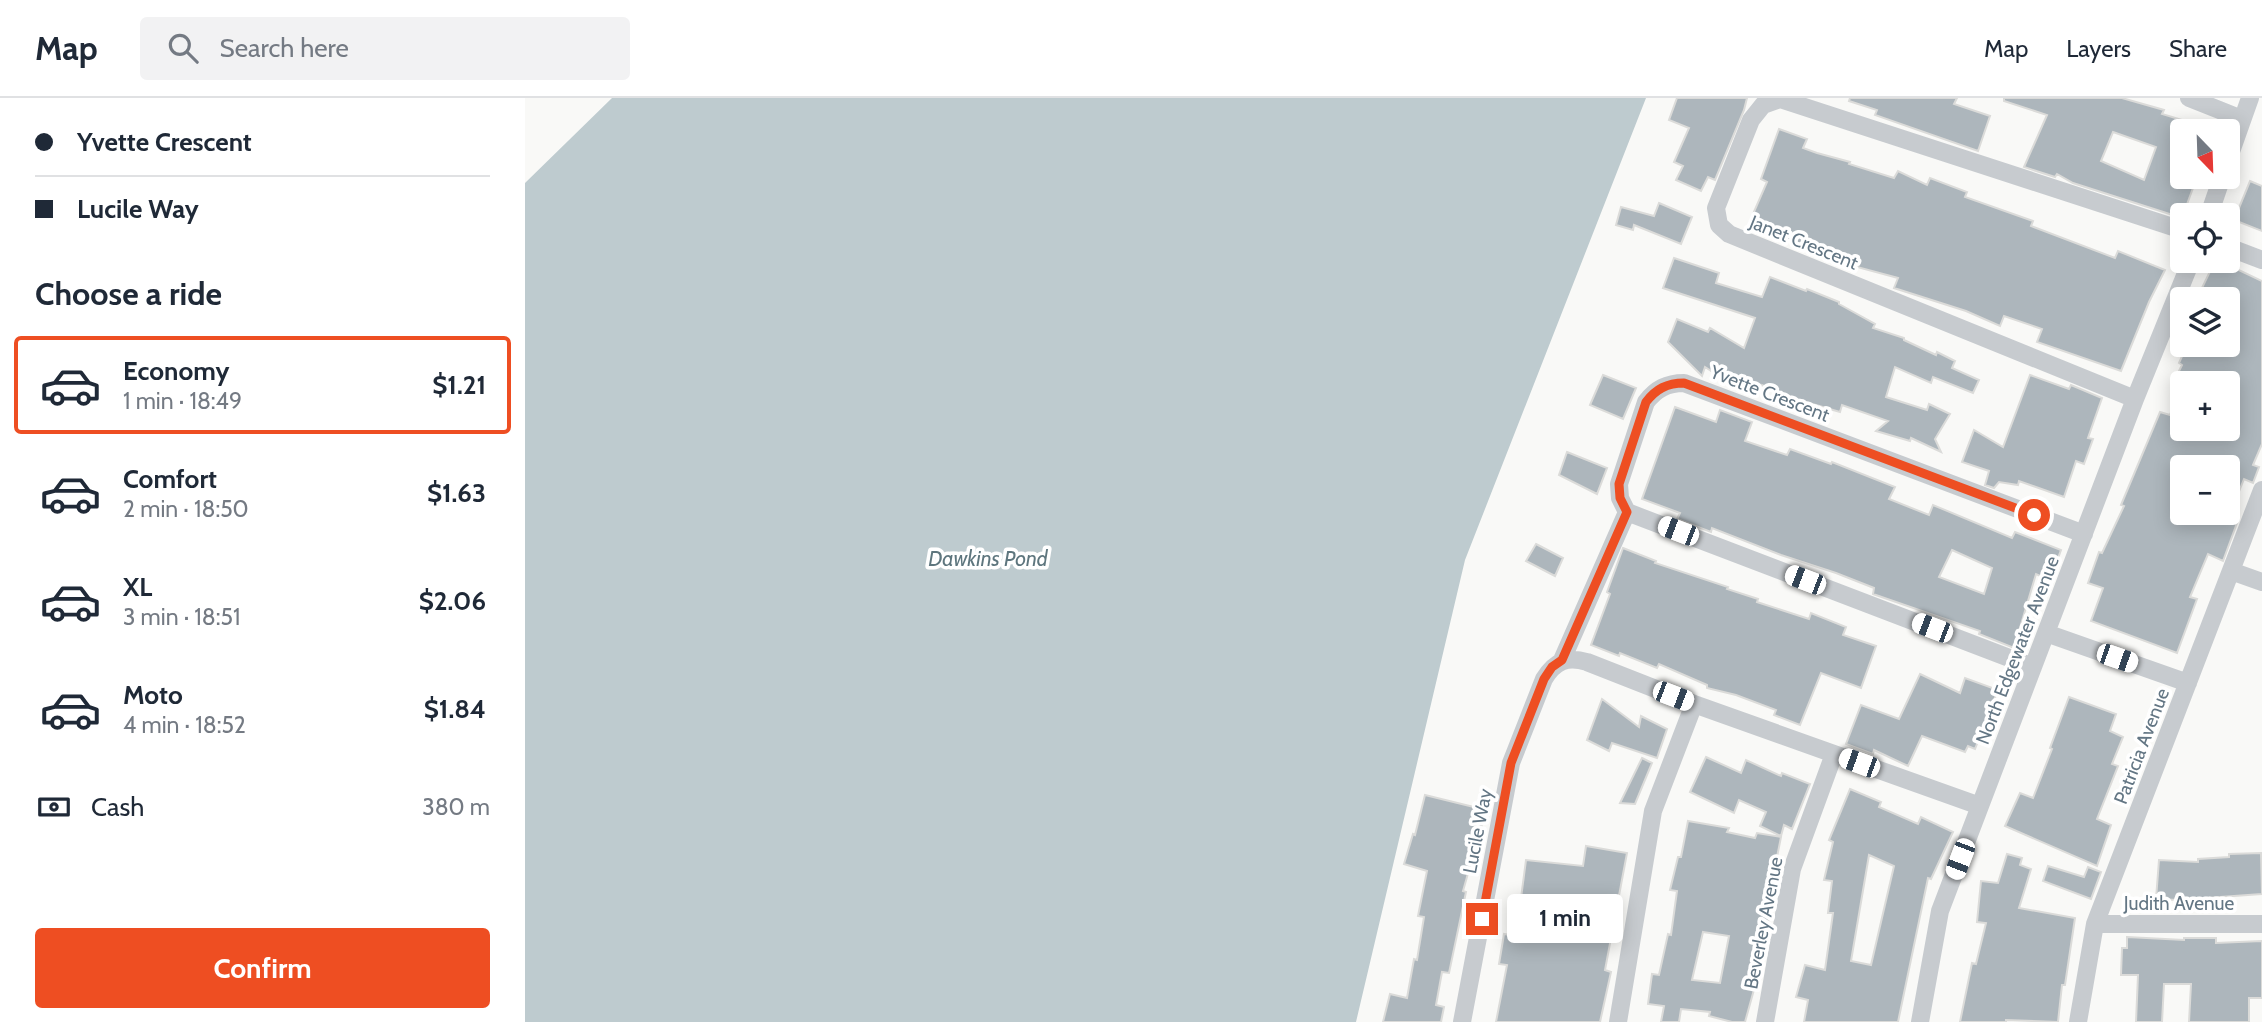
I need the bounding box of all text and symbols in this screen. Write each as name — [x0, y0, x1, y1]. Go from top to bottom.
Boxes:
search box — [140, 17, 630, 80]
text: Map — [35, 28, 98, 68]
icon: search — [164, 29, 202, 67]
text: Search here — [220, 32, 349, 64]
text: Map — [1984, 34, 2028, 63]
text: Layers — [2066, 34, 2131, 63]
text: Share — [2169, 34, 2227, 63]
north arrow — [2170, 119, 2240, 189]
map controls — [2170, 119, 2240, 525]
text: Yvette Crescent — [77, 126, 252, 158]
text: Lucile Way — [77, 193, 199, 225]
button: locate — [2170, 203, 2240, 273]
street label: Janet Crescent — [1745, 210, 1862, 275]
text: Choose a ride — [35, 274, 222, 313]
button: layers — [2170, 287, 2240, 357]
icon: car — [39, 354, 102, 417]
text: Economy — [123, 355, 229, 387]
street label: Yvette Crescent — [1706, 360, 1833, 427]
text: $1.21 — [432, 369, 486, 401]
button: + — [2170, 371, 2240, 441]
text: 1 min · 18:49 — [123, 387, 242, 415]
button: − — [2170, 455, 2240, 525]
icon: car — [39, 462, 102, 525]
text: Comfort — [123, 463, 217, 495]
text: $1.63 — [427, 477, 486, 509]
text: 2 min · 18:50 — [123, 495, 249, 523]
route start — [2018, 499, 2050, 531]
car — [1655, 514, 1702, 548]
water label: Dawkins Pond — [928, 546, 1049, 571]
street label: North Edgewater Avenue — [1971, 553, 2064, 748]
car — [1782, 563, 1829, 597]
icon: car — [39, 570, 102, 633]
text: XL — [123, 571, 152, 603]
text: $2.06 — [419, 585, 486, 617]
text: 3 min · 18:51 — [123, 603, 241, 631]
car — [1909, 611, 1956, 645]
car — [2094, 641, 2141, 675]
icon: car — [39, 678, 102, 741]
text: Moto — [123, 679, 183, 711]
car — [1650, 679, 1697, 713]
street label: Patricia Avenue — [2109, 685, 2174, 807]
text: $1.84 — [424, 693, 486, 725]
text: 4 min · 18:52 — [123, 711, 246, 739]
car — [1836, 746, 1883, 780]
street label: Lucile Way — [1458, 786, 1497, 875]
icon: cash — [35, 788, 73, 826]
text: Cash — [91, 791, 144, 823]
text: 380 m — [422, 793, 490, 821]
car — [1943, 836, 1978, 882]
street label: Beverley Avenue — [1739, 855, 1788, 991]
street label: Judith Avenue — [2123, 892, 2234, 915]
callout: 1 min — [1507, 894, 1622, 944]
route end — [1466, 903, 1498, 935]
text: 1 min — [1539, 904, 1591, 932]
button: Confirm — [35, 928, 490, 1008]

